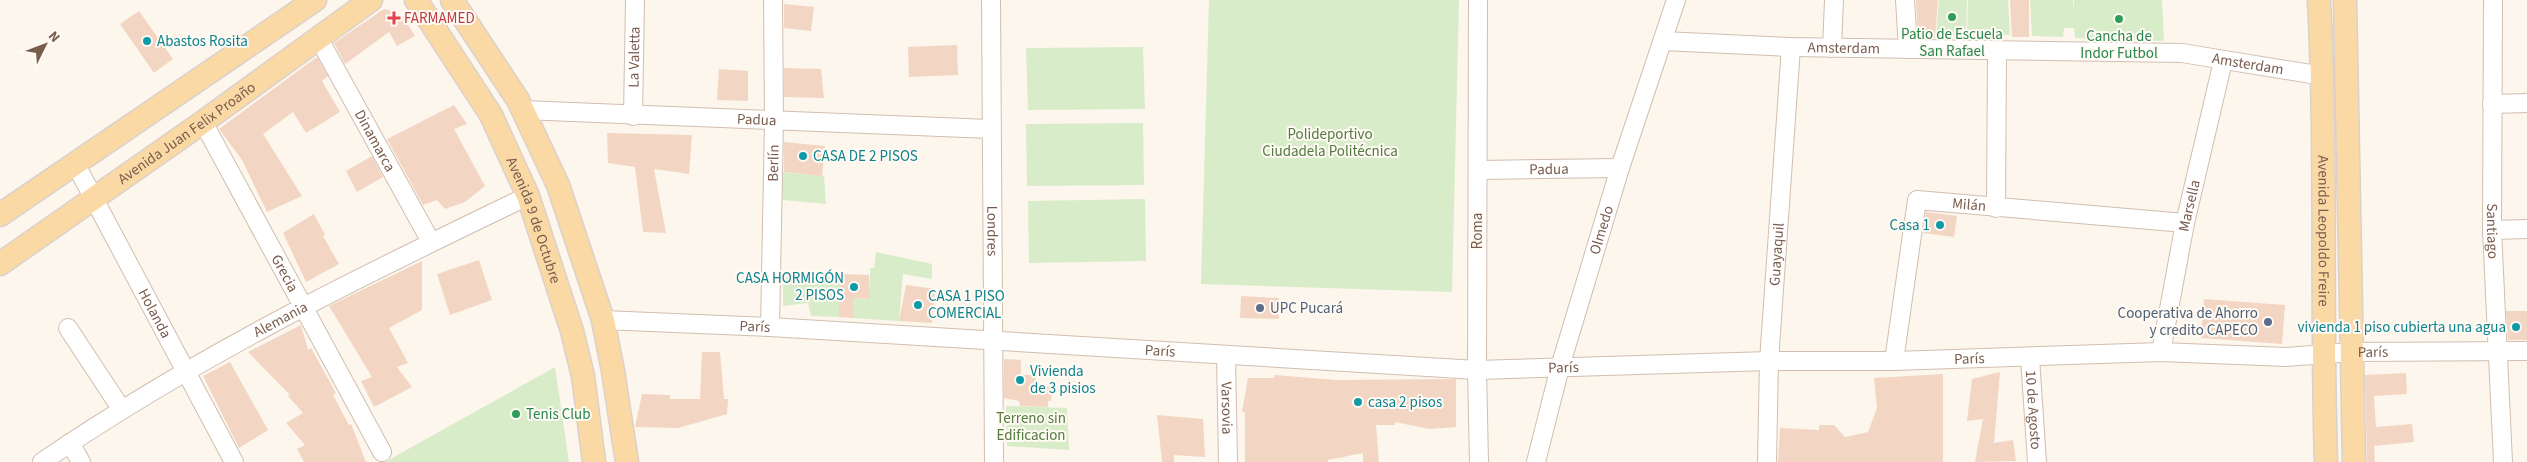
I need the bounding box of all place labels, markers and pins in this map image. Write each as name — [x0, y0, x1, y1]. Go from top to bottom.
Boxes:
place label: FARMAMED — [404, 8, 475, 29]
marker: Patio de Escuela San Rafael — [1946, 11, 1958, 23]
marker: FARMAMED — [388, 12, 400, 24]
marker: Cancha de Indor Futbol — [2113, 13, 2125, 25]
place label: Patio de Escuela San Rafael — [1901, 24, 2003, 62]
place label: Cancha de Indor Futbol — [2080, 26, 2158, 64]
place label: Abastos Rosita — [157, 31, 248, 52]
marker: Abastos Rosita — [141, 35, 153, 47]
place label: CASA DE 2 PISOS — [813, 146, 918, 167]
marker: CASA DE 2 PISOS — [797, 150, 809, 162]
place label: Casa 1 — [1890, 215, 1930, 236]
marker: Casa 1 — [1934, 219, 1946, 231]
place label: CASA HORMIGÓN 2 PISOS — [736, 268, 844, 306]
marker: CASA HORMIGÓN 2 PISOS — [848, 281, 860, 293]
place label: CASA 1 PISO COMERCIAL — [928, 286, 1005, 324]
place label: UPC Pucará — [1270, 298, 1343, 319]
marker: CASA 1 PISO COMERCIAL — [912, 299, 924, 311]
marker: UPC Pucará — [1254, 302, 1266, 314]
place label: Cooperativa de Ahorro y credito CAPECO — [2118, 303, 2258, 341]
marker: Cooperativa de Ahorro y credito CAPECO — [2262, 316, 2274, 328]
place label: vivienda 1 piso cubierta una agua — [2297, 317, 2506, 338]
marker: vivienda 1 piso cubierta una agua — [2510, 321, 2522, 333]
place label: Vivienda de 3 pisios — [1030, 361, 1096, 399]
marker: Vivienda de 3 pisios — [1014, 374, 1026, 386]
place label: casa 2 pisos — [1368, 392, 1442, 413]
marker: casa 2 pisos — [1352, 396, 1364, 408]
place label: Tenis Club — [526, 404, 591, 425]
marker: Tenis Club — [510, 408, 522, 420]

